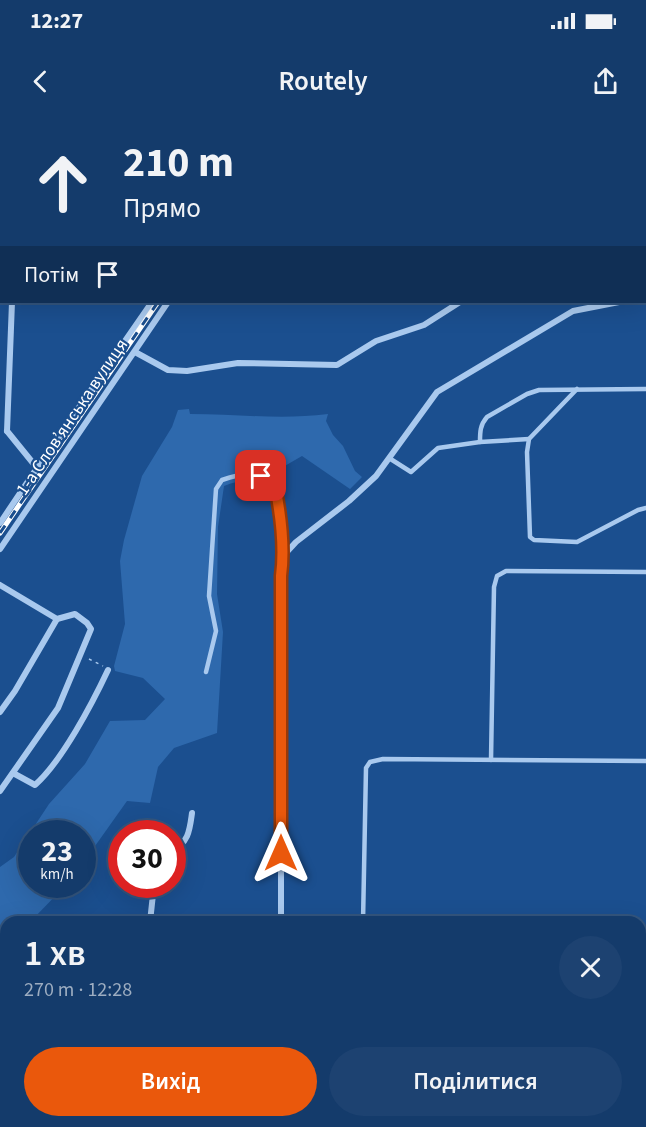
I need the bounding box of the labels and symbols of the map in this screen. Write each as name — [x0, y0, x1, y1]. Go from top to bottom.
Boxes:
street label: 1-а Слов’янська вулиця — [10, 334, 134, 500]
pin — [235, 450, 286, 501]
speed limit sign: 30 — [108, 820, 186, 898]
position arrow — [249, 821, 313, 885]

